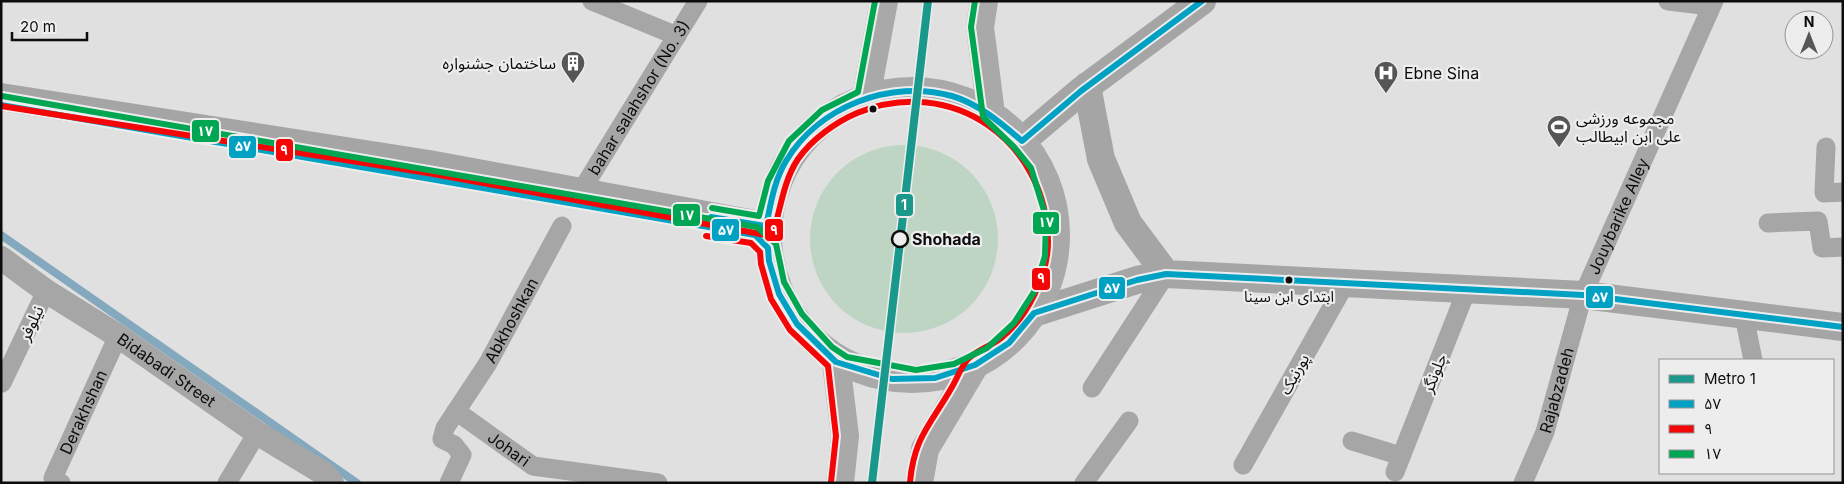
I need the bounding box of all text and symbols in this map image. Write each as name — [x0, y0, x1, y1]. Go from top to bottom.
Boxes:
scale bar — [12, 10, 88, 42]
north arrow — [1784, 10, 1834, 60]
text: N — [1804, 13, 1814, 30]
street label: bahar salahshor (No. 3) — [584, 16, 694, 179]
text: 20 m — [20, 17, 56, 36]
building icon: ساختمان جشنواره — [560, 50, 586, 84]
place label: ساختمان جشنواره — [442, 53, 556, 73]
hospital icon: Ebne Sina — [1373, 60, 1399, 94]
place label: Ebne Sina — [1404, 63, 1479, 83]
unlabelled marker — [868, 104, 878, 114]
place label: مجموعه ورزشی علی ابن ابیطالب — [1576, 108, 1681, 146]
sports icon: مجموعه ورزشی علی ابن ابیطالب — [1546, 114, 1572, 148]
line badge: ۱۷ — [191, 119, 220, 143]
text: ۱۷ — [197, 122, 213, 139]
line badge: ۵۷ — [228, 135, 257, 159]
text: ۵۷ — [235, 137, 251, 154]
line badge: ۹ — [275, 138, 294, 162]
text: ۹ — [280, 141, 288, 158]
street label: Jouybarike Alley — [1583, 155, 1653, 278]
line badge: 1 — [895, 193, 914, 217]
text: 1 — [901, 196, 907, 213]
line badge: ۱۷ — [672, 203, 701, 227]
text: ۱۷ — [678, 206, 694, 223]
line badge: ۱۷ — [1032, 211, 1060, 235]
text: ۱۷ — [1038, 213, 1054, 230]
line badge: ۵۷ — [711, 218, 740, 242]
line badge: ۹ — [764, 218, 784, 242]
text: ۵۷ — [718, 221, 734, 238]
text: ۹ — [770, 221, 778, 238]
place label: Shohada — [912, 229, 981, 249]
marker: Shohada — [891, 230, 909, 248]
line badge: ۹ — [1031, 267, 1051, 291]
text: ۹ — [1037, 269, 1045, 286]
street label: Abkhoshkan — [480, 274, 542, 366]
marker: ابتدای ابن سینا — [1284, 275, 1294, 285]
line badge: ۵۷ — [1098, 276, 1126, 300]
text: ۵۷ — [1104, 279, 1120, 296]
line badge: ۵۷ — [1585, 285, 1614, 309]
place label: ابتدای ابن سینا — [1244, 287, 1334, 306]
text: ۵۷ — [1592, 288, 1608, 305]
street label: نیلوفر — [14, 302, 48, 345]
street label: Bidabadi Street — [114, 329, 220, 411]
street label: Rajabzadeh — [1535, 345, 1578, 435]
street label: پورنیک — [1275, 350, 1314, 398]
street label: چلونگر — [1417, 350, 1452, 397]
legend — [1659, 359, 1834, 474]
street label: Derakhshan — [55, 367, 111, 457]
text: Metro 1 — [1704, 369, 1756, 388]
text: ۵۷ — [1704, 394, 1722, 413]
text: ۹ — [1704, 419, 1713, 438]
street label: Johari — [484, 427, 534, 471]
text: ۱۷ — [1704, 444, 1722, 463]

